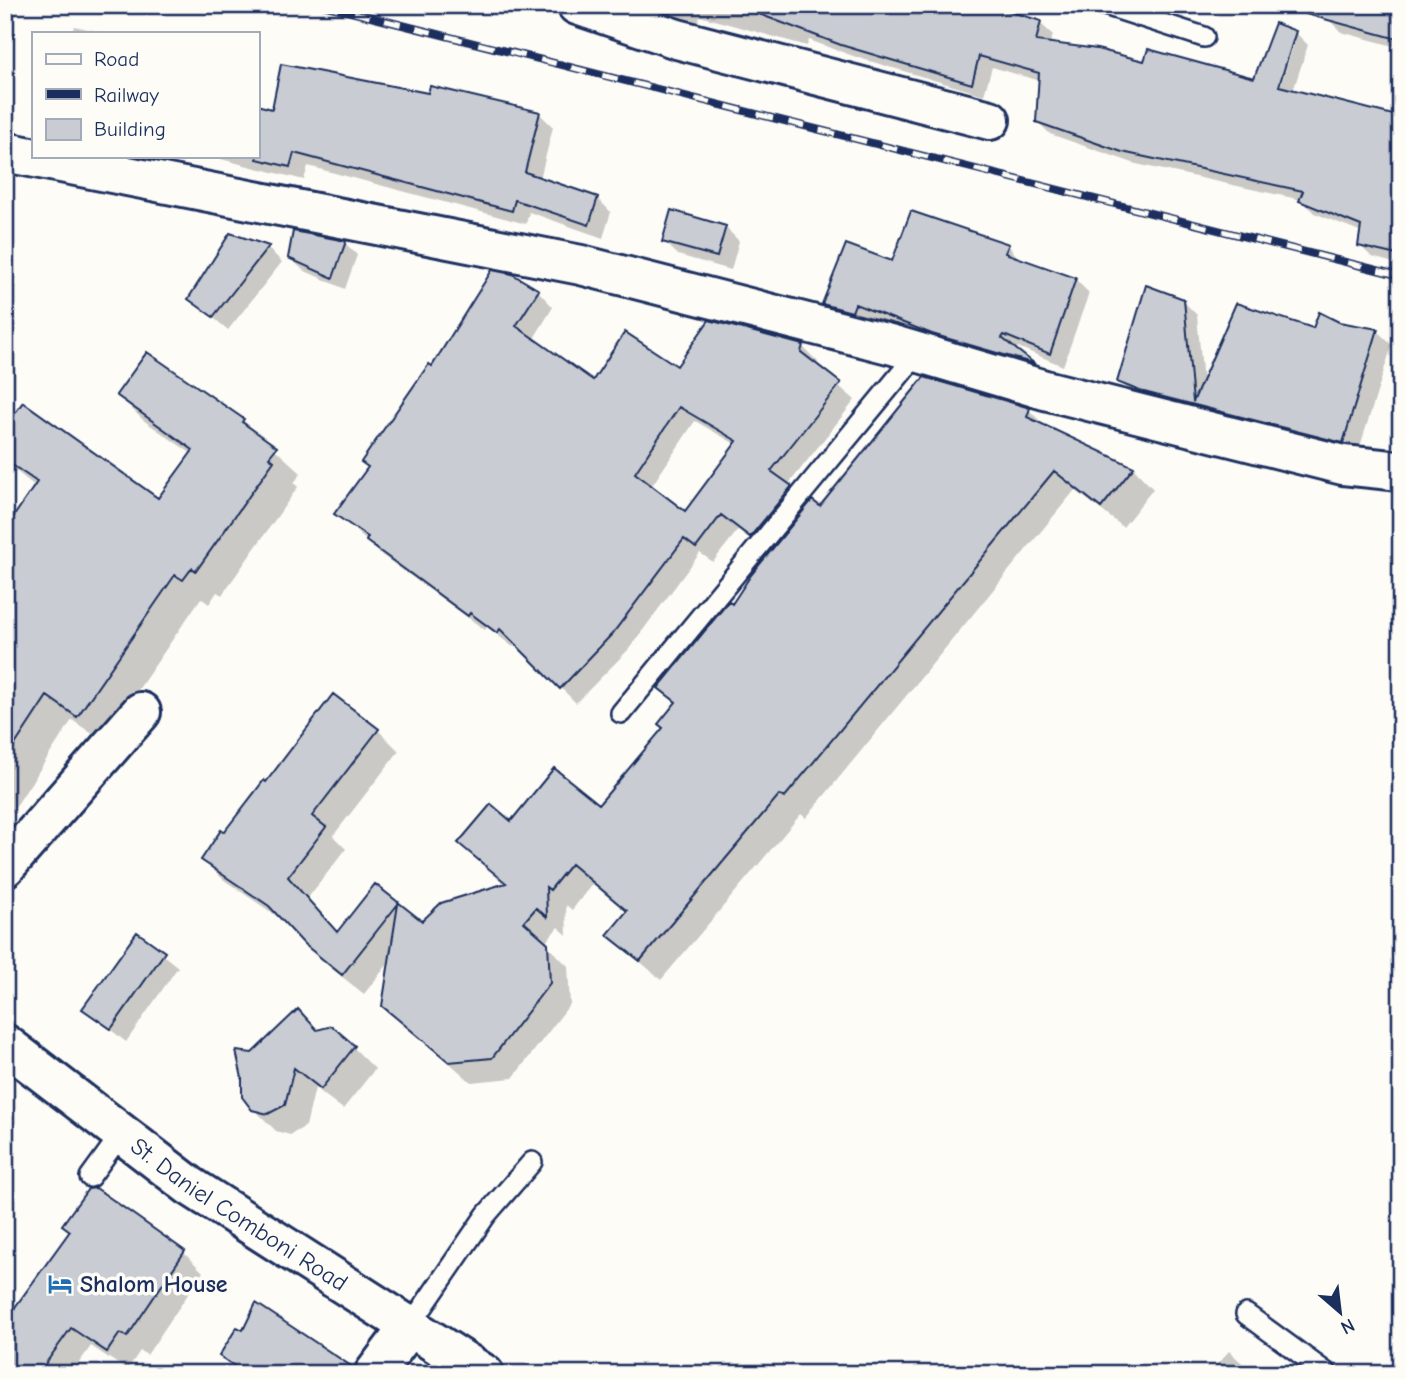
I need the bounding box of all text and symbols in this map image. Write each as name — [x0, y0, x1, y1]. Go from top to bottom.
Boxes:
legend — [32, 32, 259, 158]
text: Road — [94, 47, 139, 71]
text: Railway — [94, 83, 159, 107]
text: Building — [94, 117, 166, 141]
street label: St. Daniel Comboni Road — [125, 1132, 353, 1297]
hotel icon: Shalom House — [46, 1270, 74, 1298]
place label: Shalom House — [80, 1270, 228, 1298]
north arrow — [1304, 1278, 1374, 1348]
text: N — [1337, 1314, 1358, 1339]

